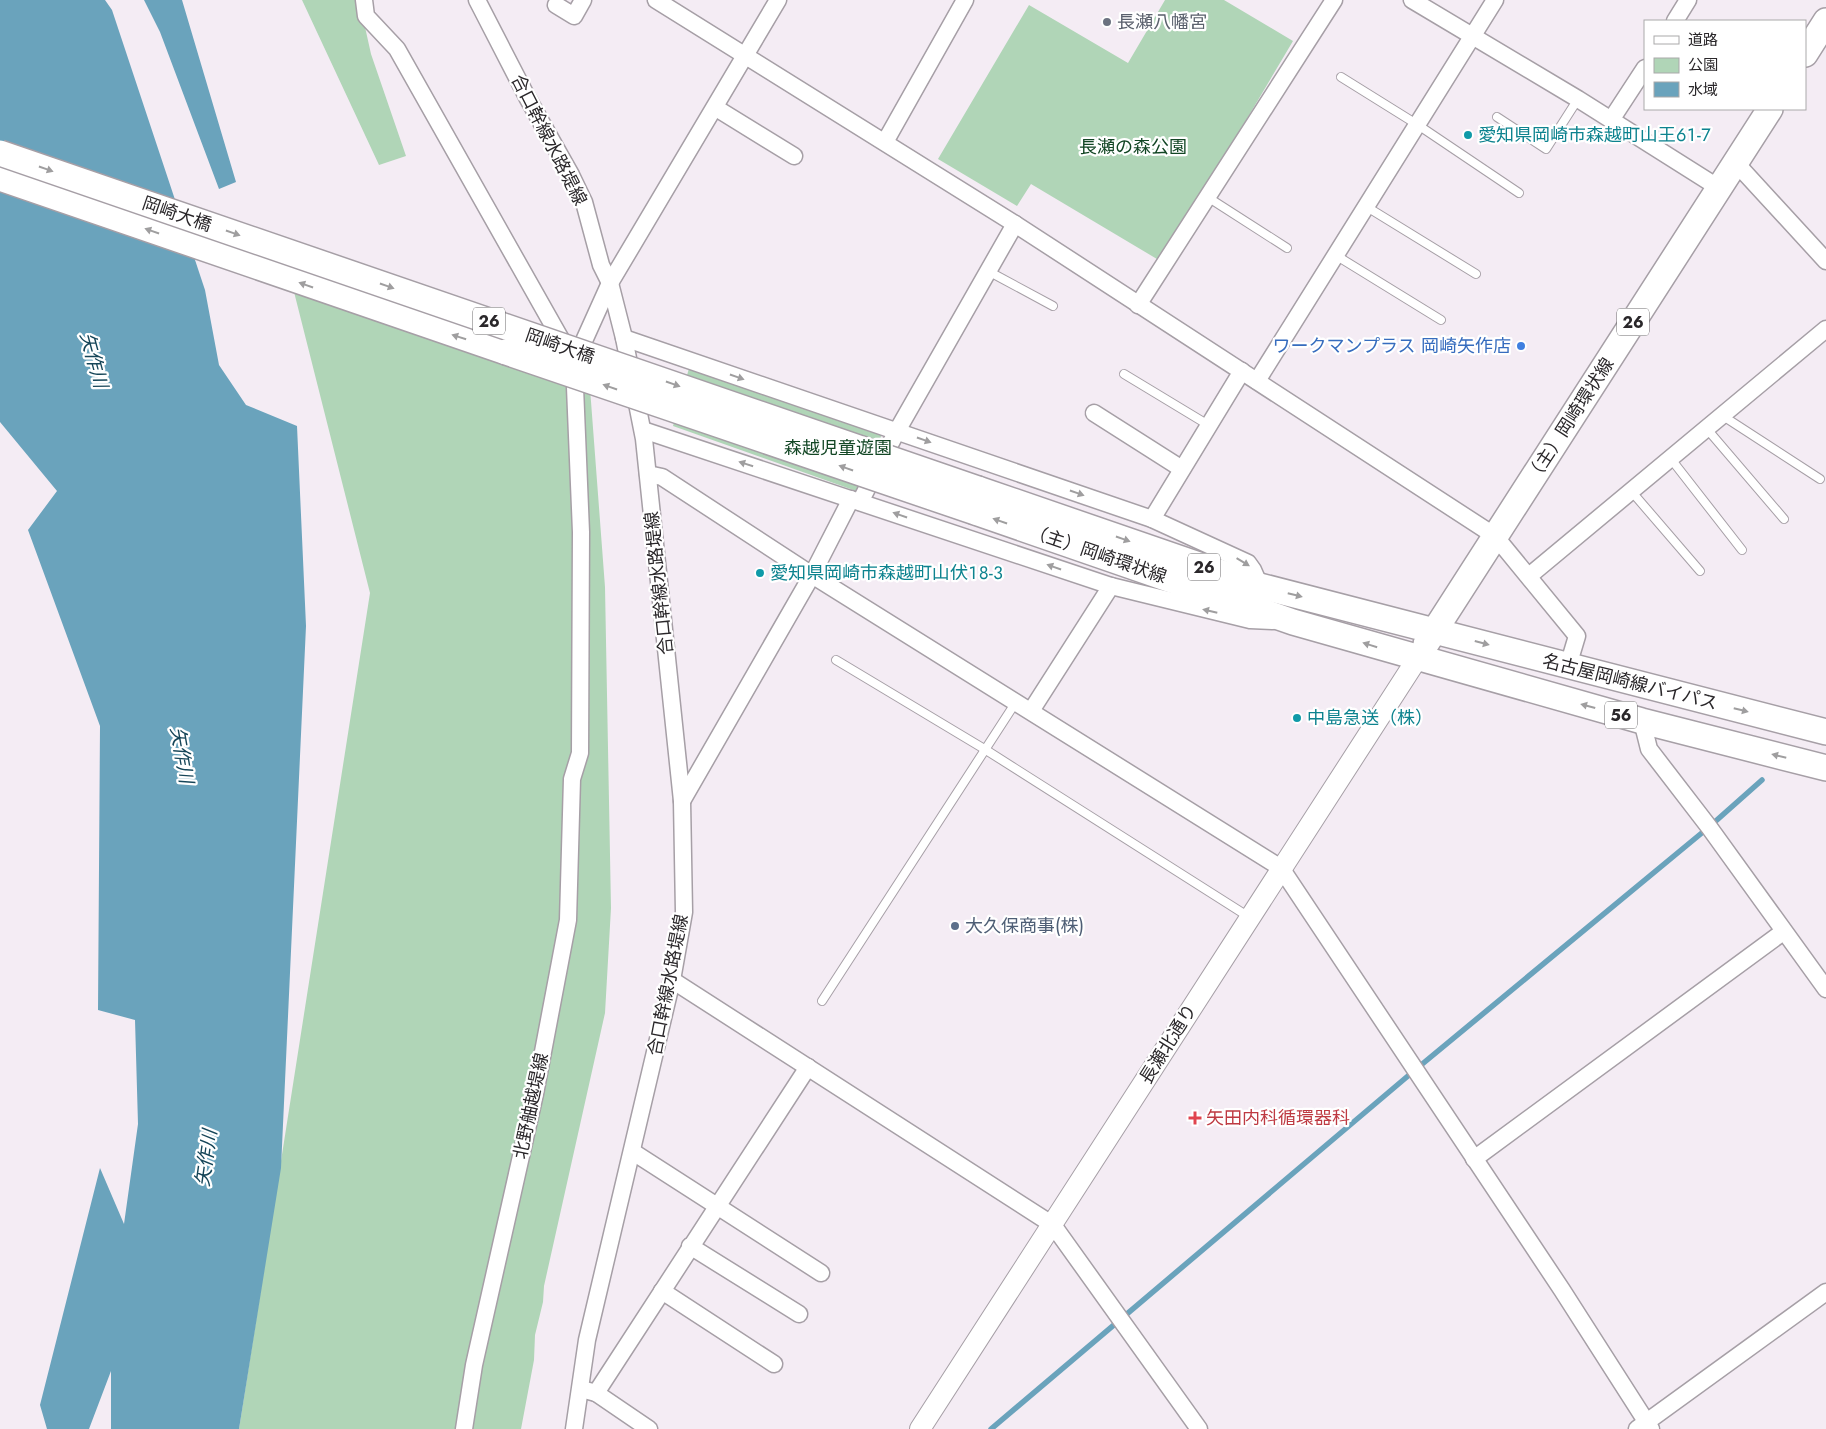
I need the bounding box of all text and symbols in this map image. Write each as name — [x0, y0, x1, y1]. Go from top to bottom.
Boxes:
place label: 長瀬八幡宮 — [1117, 9, 1207, 35]
marker: 長瀬八幡宮 — [1101, 16, 1113, 28]
legend — [1644, 20, 1806, 110]
text: 道路 — [1688, 29, 1718, 51]
text: 公園 — [1688, 54, 1718, 76]
street label: 合口幹線水路堤線 — [505, 70, 593, 210]
text: 水域 — [1688, 79, 1718, 101]
place label: 愛知県岡崎市森越町山王６１‐７ — [1478, 122, 1711, 148]
marker: 愛知県岡崎市森越町山王６１‐７ — [1462, 129, 1474, 141]
park label: 長瀬の森公園 — [1079, 134, 1187, 160]
one-way arrow — [39, 165, 54, 173]
street label: 岡崎大橋 — [139, 190, 215, 238]
one-way arrow — [144, 227, 159, 235]
one-way arrow — [226, 229, 241, 237]
one-way arrow — [298, 280, 313, 288]
one-way arrow — [379, 283, 394, 290]
road number: 26 — [473, 308, 505, 334]
road number: 26 — [1617, 308, 1649, 336]
street label: 岡崎大橋 — [522, 322, 598, 370]
water label: 矢作川 — [74, 329, 115, 393]
one-way arrow — [452, 333, 467, 340]
place label: ワークマンプラス 岡崎矢作店 — [1273, 333, 1511, 359]
marker: ワークマンプラス 岡崎矢作店 — [1515, 340, 1527, 352]
street label: （主）岡崎環状線 — [1520, 353, 1620, 487]
one-way arrow — [730, 373, 745, 381]
one-way arrow — [665, 381, 680, 388]
one-way arrow — [602, 383, 617, 391]
park label: 森越児童遊園 — [784, 435, 892, 461]
one-way arrow — [916, 437, 931, 445]
one-way arrow — [738, 460, 753, 467]
one-way arrow — [839, 464, 854, 471]
one-way arrow — [1070, 490, 1085, 497]
street label: 合口幹線水路堤線 — [639, 510, 679, 656]
one-way arrow — [892, 511, 907, 519]
one-way arrow — [993, 517, 1008, 524]
street label: （主）岡崎環状線 — [1026, 518, 1170, 590]
one-way arrow — [1116, 536, 1131, 543]
road number: 26 — [1188, 554, 1220, 580]
one-way arrow — [1237, 557, 1250, 566]
place label: 愛知県岡崎市森越町山伏１８‐３ — [770, 560, 1003, 586]
one-way arrow — [1046, 563, 1061, 571]
marker: 愛知県岡崎市森越町山伏１８‐３ — [754, 567, 766, 579]
one-way arrow — [1287, 591, 1302, 599]
one-way arrow — [1203, 607, 1218, 615]
one-way arrow — [1474, 639, 1490, 647]
one-way arrow — [1362, 641, 1377, 649]
street label: 名古屋岡崎線バイパス — [1540, 648, 1720, 716]
one-way arrow — [1580, 702, 1595, 710]
road number: 56 — [1605, 702, 1637, 728]
place label: 中島急送（株） — [1307, 705, 1433, 731]
one-way arrow — [1733, 706, 1748, 714]
marker: 中島急送（株） — [1291, 712, 1303, 724]
water label: 矢作川 — [164, 725, 201, 787]
one-way arrow — [1771, 752, 1786, 760]
street label: 合口幹線水路堤線 — [642, 912, 694, 1058]
place label: 大久保商事(株) — [965, 913, 1084, 939]
marker: 大久保商事(株) — [949, 920, 961, 932]
street label: 長瀬北通り — [1133, 999, 1203, 1089]
street label: 北野舳越堤線 — [507, 1050, 555, 1162]
place label: 矢田内科循環器科 — [1206, 1105, 1350, 1131]
marker: 矢田内科循環器科 — [1188, 1111, 1202, 1125]
water label: 矢作川 — [189, 1126, 224, 1188]

